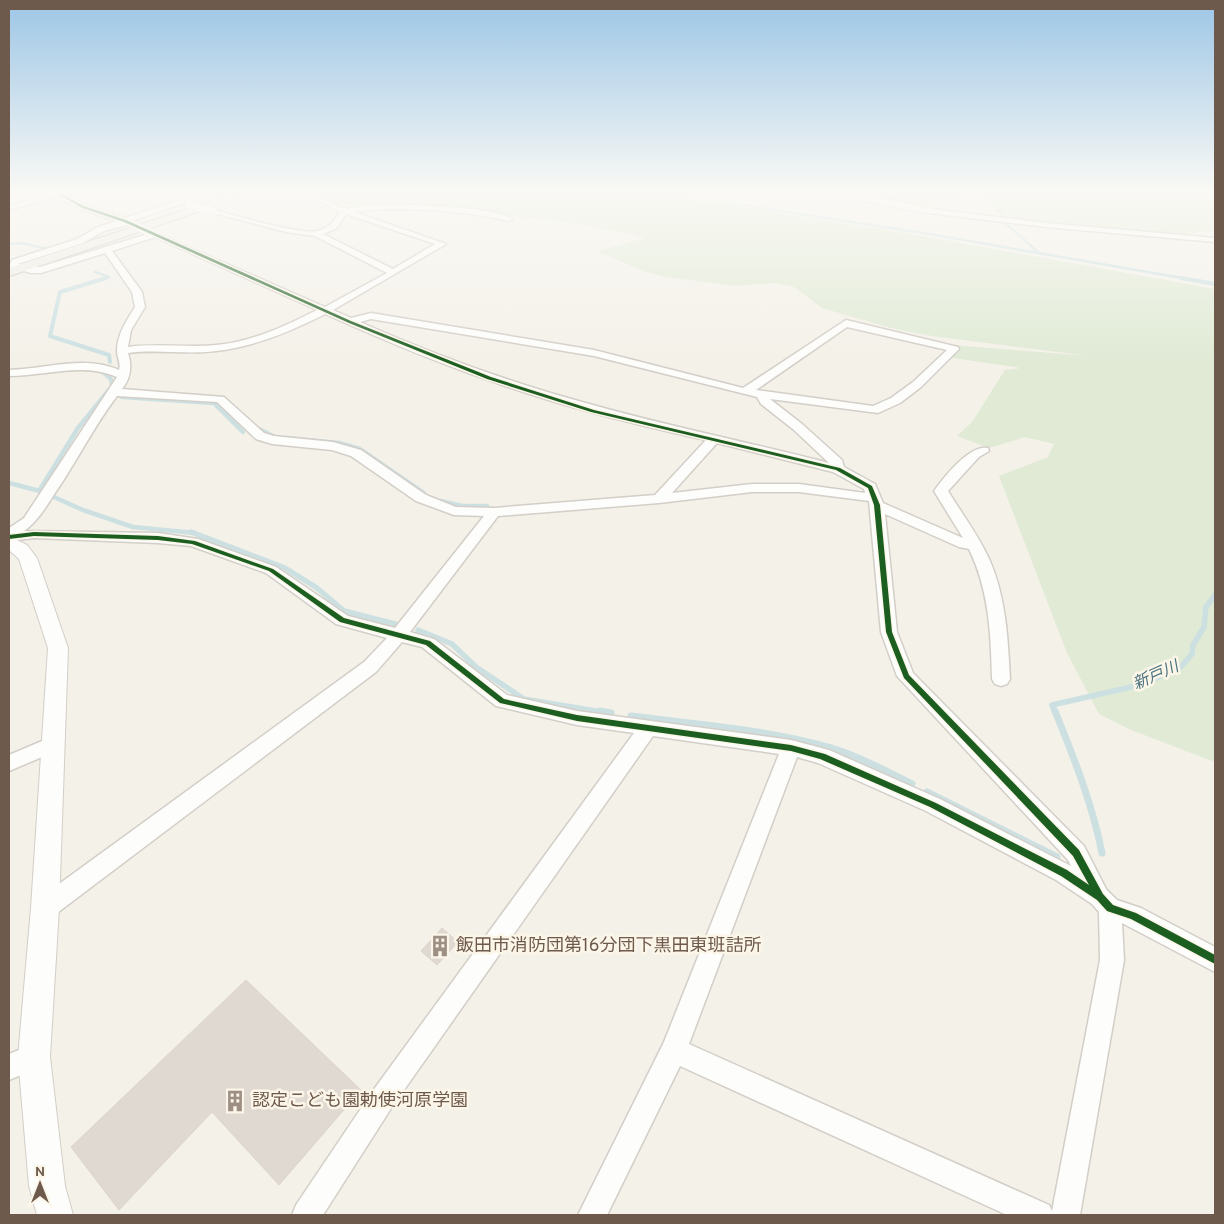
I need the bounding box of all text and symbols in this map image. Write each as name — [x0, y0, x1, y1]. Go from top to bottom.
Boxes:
water label: 新戸川 — [1130, 656, 1184, 695]
building icon: 飯田市消防団第16分団下黒田東班詰所 — [427, 933, 453, 959]
place label: 飯田市消防団第16分団下黒田東班詰所 — [456, 935, 761, 958]
building icon: 認定こども園勅使河原学園 — [222, 1088, 248, 1114]
place label: 認定こども園勅使河原学園 — [252, 1090, 468, 1113]
north arrow — [15, 1159, 65, 1209]
text: N — [35, 1164, 45, 1181]

